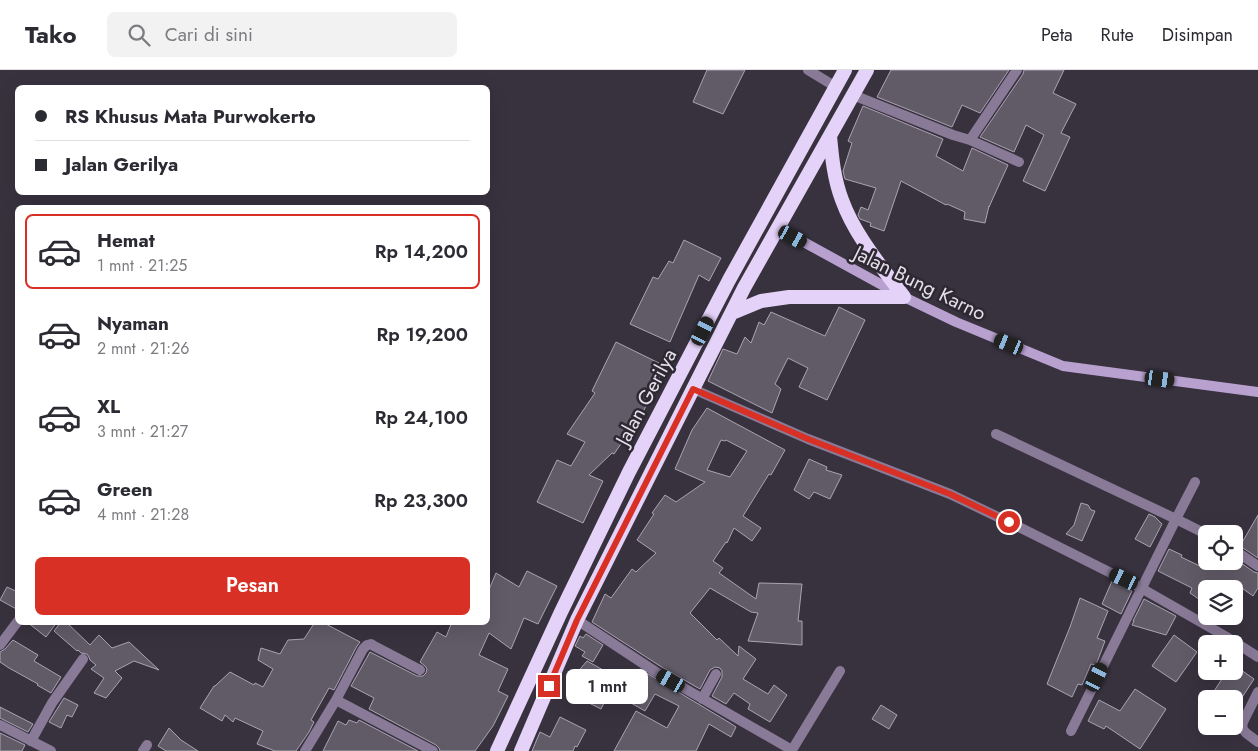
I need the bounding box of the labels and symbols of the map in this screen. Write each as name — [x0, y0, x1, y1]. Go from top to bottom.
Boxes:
car — [776, 223, 809, 251]
street label: Jalan Bung Karno — [846, 238, 991, 328]
car — [689, 314, 716, 348]
car — [992, 331, 1025, 357]
street label: Jalan Gerilya — [607, 344, 684, 454]
car — [1144, 369, 1175, 389]
route start — [998, 511, 1020, 533]
car — [1107, 566, 1140, 592]
car — [1083, 660, 1110, 694]
car — [654, 667, 687, 695]
callout: 1 mnt — [566, 668, 649, 704]
route end — [538, 675, 560, 697]

